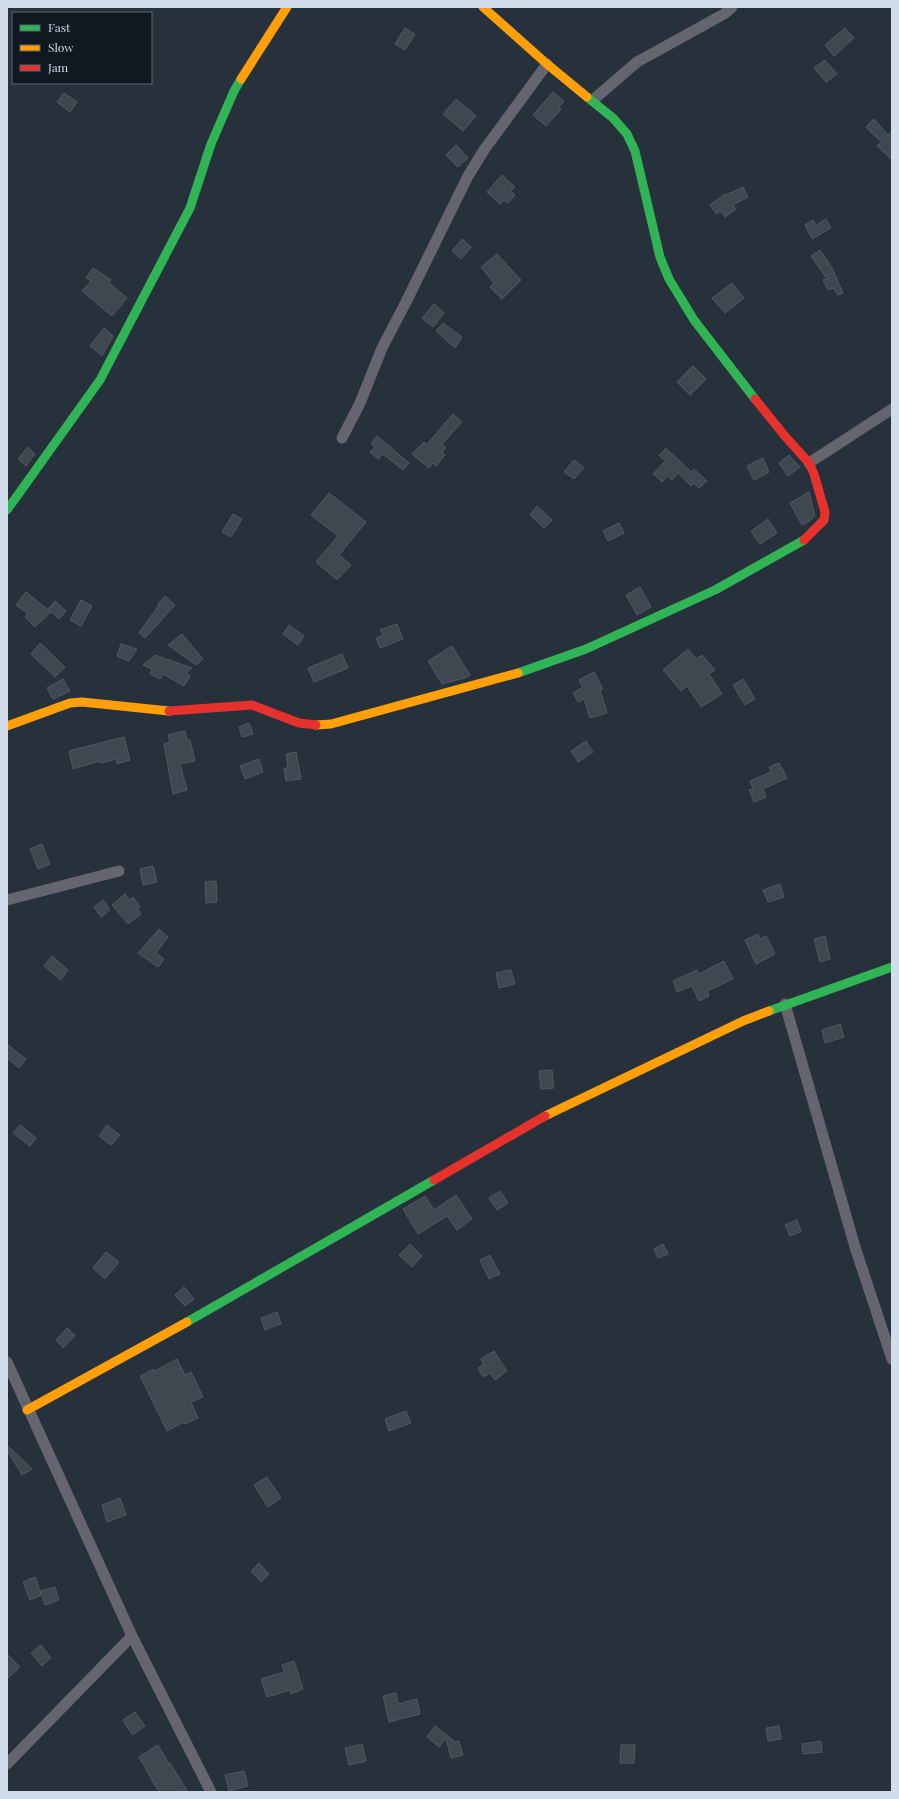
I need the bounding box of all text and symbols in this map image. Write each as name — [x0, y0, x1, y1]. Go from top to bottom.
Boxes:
legend — [12, 12, 152, 84]
text: Fast — [48, 19, 71, 35]
text: Slow — [48, 39, 74, 55]
text: Jam — [47, 59, 69, 75]

